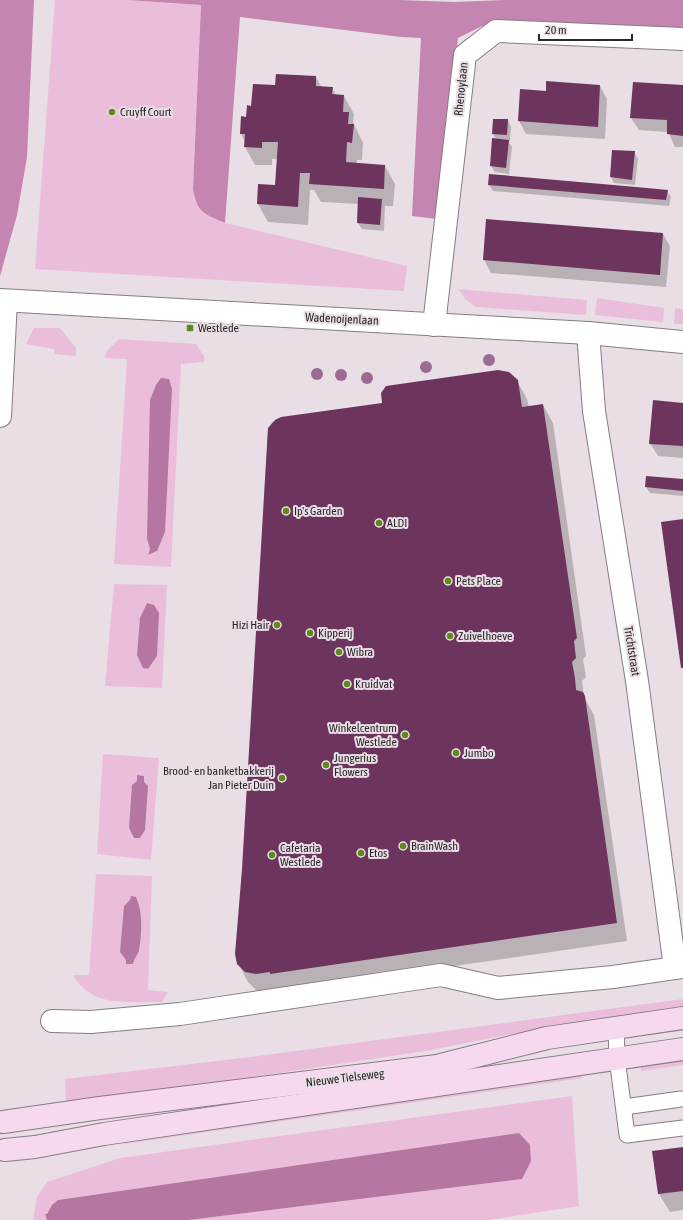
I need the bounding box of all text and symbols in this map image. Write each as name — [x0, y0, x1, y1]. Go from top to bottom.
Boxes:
scale bar — [539, 16, 632, 42]
text: 20 m — [545, 23, 567, 37]
street label: Rhenoylaan — [451, 62, 471, 116]
place label: Cruyff Court — [120, 105, 172, 119]
marker: Cruyff Court — [107, 107, 117, 117]
street label: Wadenoijenlaan — [305, 310, 379, 328]
place label: Westlede — [198, 321, 239, 335]
marker: Westlede — [185, 323, 195, 333]
place label: Ip's Garden — [294, 504, 343, 518]
marker: Ip's Garden — [281, 506, 291, 516]
place label: ALDI — [387, 516, 407, 530]
marker: ALDI — [374, 518, 384, 528]
place label: Pets Place — [456, 574, 501, 588]
marker: Pets Place — [443, 576, 453, 586]
place label: Hizi Hair — [232, 618, 269, 632]
marker: Hizi Hair — [272, 620, 282, 630]
street label: Trichtstraat — [621, 625, 643, 677]
place label: Kipperij — [318, 626, 353, 640]
marker: Kipperij — [305, 628, 315, 638]
place label: Zuivelhoeve — [458, 629, 512, 643]
marker: Zuivelhoeve — [445, 631, 455, 641]
place label: Wibra — [347, 645, 373, 659]
marker: Wibra — [334, 647, 344, 657]
place label: Kruidvat — [355, 677, 393, 691]
marker: Kruidvat — [342, 679, 352, 689]
place label: Winkelcentrum Westlede — [329, 721, 397, 749]
marker: Winkelcentrum Westlede — [400, 730, 410, 740]
place label: Jumbo — [464, 746, 494, 760]
marker: Jumbo — [451, 748, 461, 758]
place label: Jungerius Flowers — [334, 751, 376, 779]
marker: Jungerius Flowers — [321, 760, 331, 770]
place label: Brood- en banketbakkerij Jan Pieter Duin — [163, 764, 274, 792]
marker: Brood- en banketbakkerij Jan Pieter Duin — [277, 773, 287, 783]
place label: BrainWash — [411, 839, 458, 853]
place label: Cafetaria Westlede — [280, 841, 321, 869]
marker: BrainWash — [398, 841, 408, 851]
place label: Etos — [369, 846, 387, 860]
marker: Etos — [356, 848, 366, 858]
marker: Cafetaria Westlede — [267, 850, 277, 860]
street label: Nieuwe Tielseweg — [305, 1066, 386, 1090]

